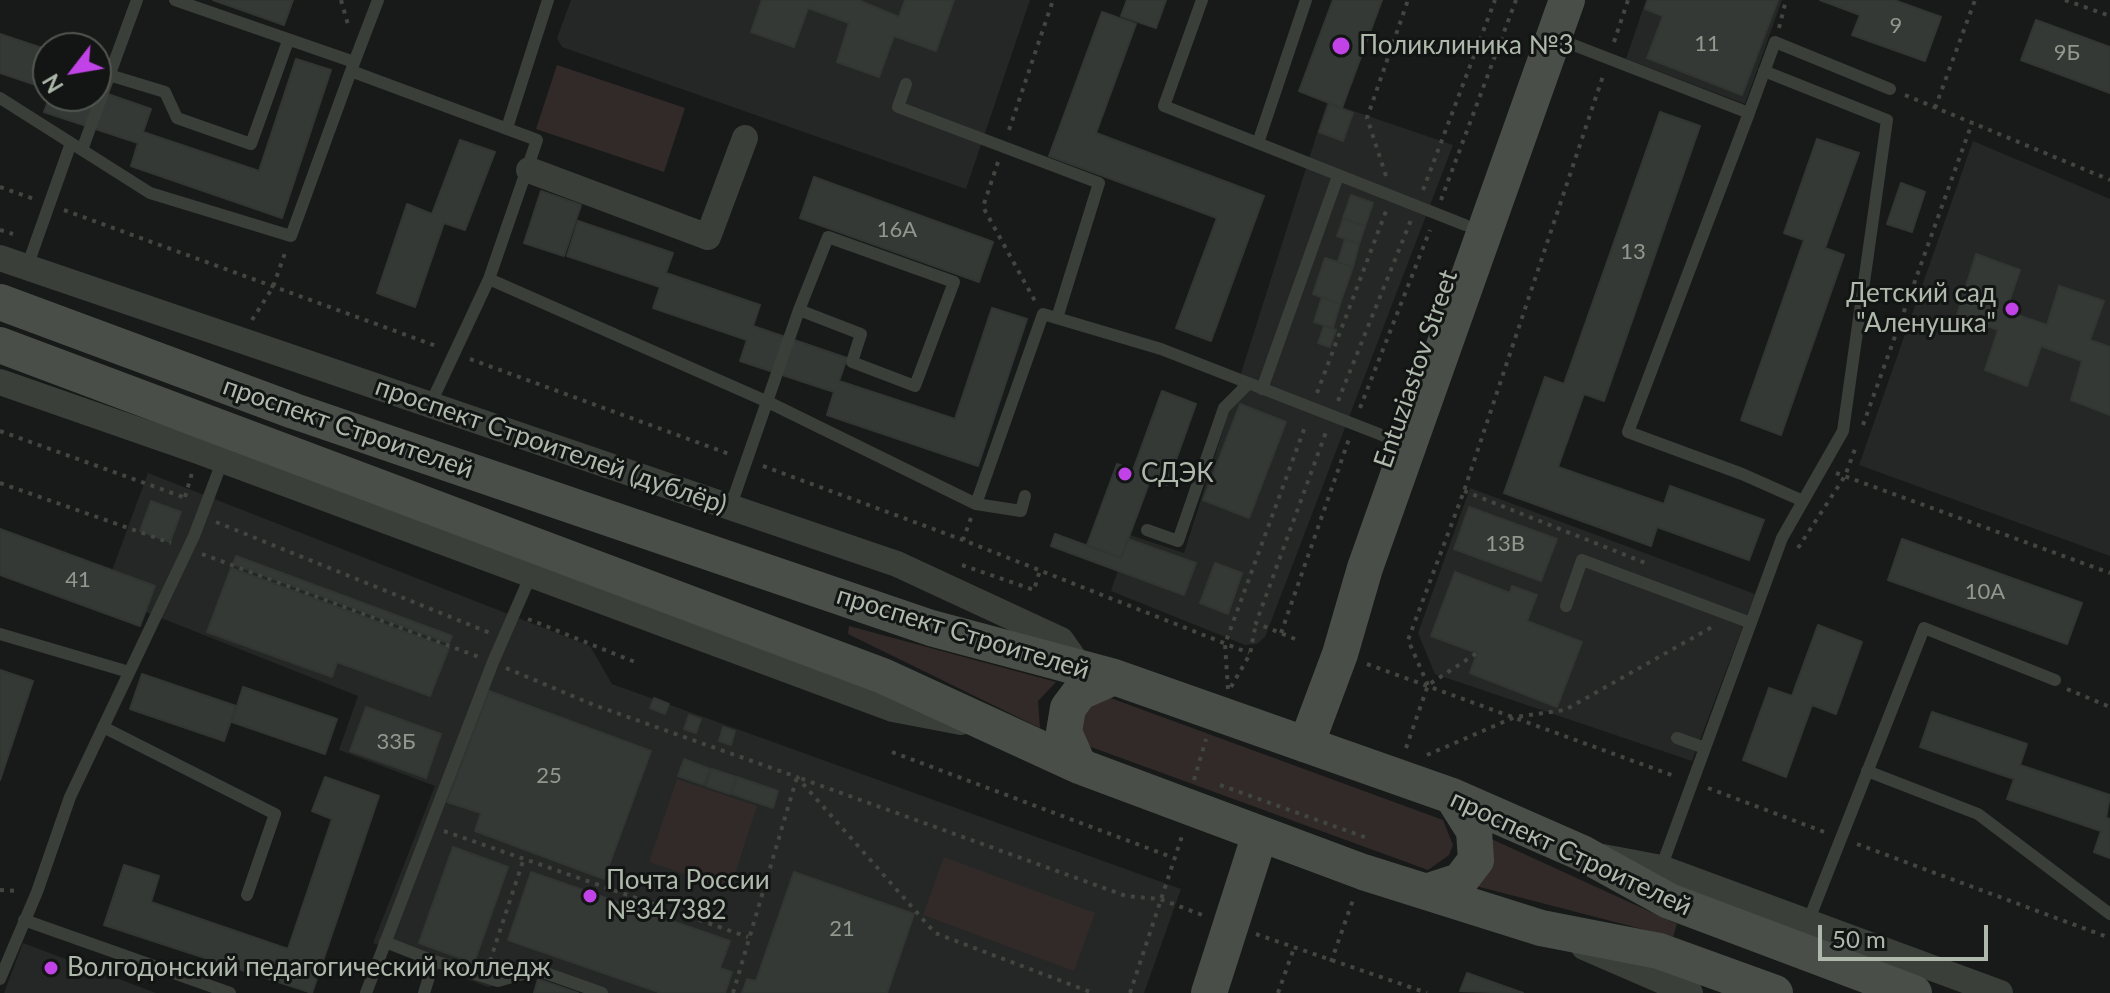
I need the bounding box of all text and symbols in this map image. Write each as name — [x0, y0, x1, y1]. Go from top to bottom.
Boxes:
house number: 9 — [1890, 13, 1902, 39]
place label: Поликлиника №3 — [1359, 30, 1574, 62]
house number: 11 — [1694, 31, 1720, 57]
north arrow — [32, 32, 112, 112]
marker: Поликлиника №3 — [1330, 35, 1352, 57]
house number: 9Б — [2054, 40, 2080, 66]
text: N — [37, 69, 69, 98]
house number: 16А — [877, 217, 917, 243]
house number: 13 — [1620, 239, 1646, 265]
street label: Entuziastov Street — [1368, 266, 1464, 472]
place label: Детский сад "Аленушка" — [1846, 278, 1996, 340]
marker: Детский сад "Аленушка" — [2003, 300, 2021, 318]
street label: проспект Строителей — [219, 371, 477, 485]
street label: проспект Строителей (дублёр) — [371, 371, 731, 521]
place label: СДЭК — [1141, 458, 1214, 490]
marker: СДЭК — [1116, 465, 1134, 483]
house number: 13В — [1485, 531, 1525, 557]
house number: 41 — [65, 567, 91, 593]
house number: 10А — [1965, 579, 2005, 605]
street label: проспект Строителей — [833, 580, 1093, 686]
house number: 33Б — [376, 729, 416, 755]
house number: 25 — [536, 763, 562, 789]
street label: проспект Строителей — [1445, 783, 1697, 923]
place label: Почта России №347382 — [606, 865, 770, 926]
marker: Почта России №347382 — [581, 887, 599, 905]
scale bar — [1822, 909, 1992, 959]
house number: 21 — [829, 916, 855, 942]
text: 50 m — [1832, 924, 1886, 953]
place label: Волгодонский педагогический колледж — [67, 952, 550, 984]
marker: Волгодонский педагогический колледж — [42, 959, 60, 977]

